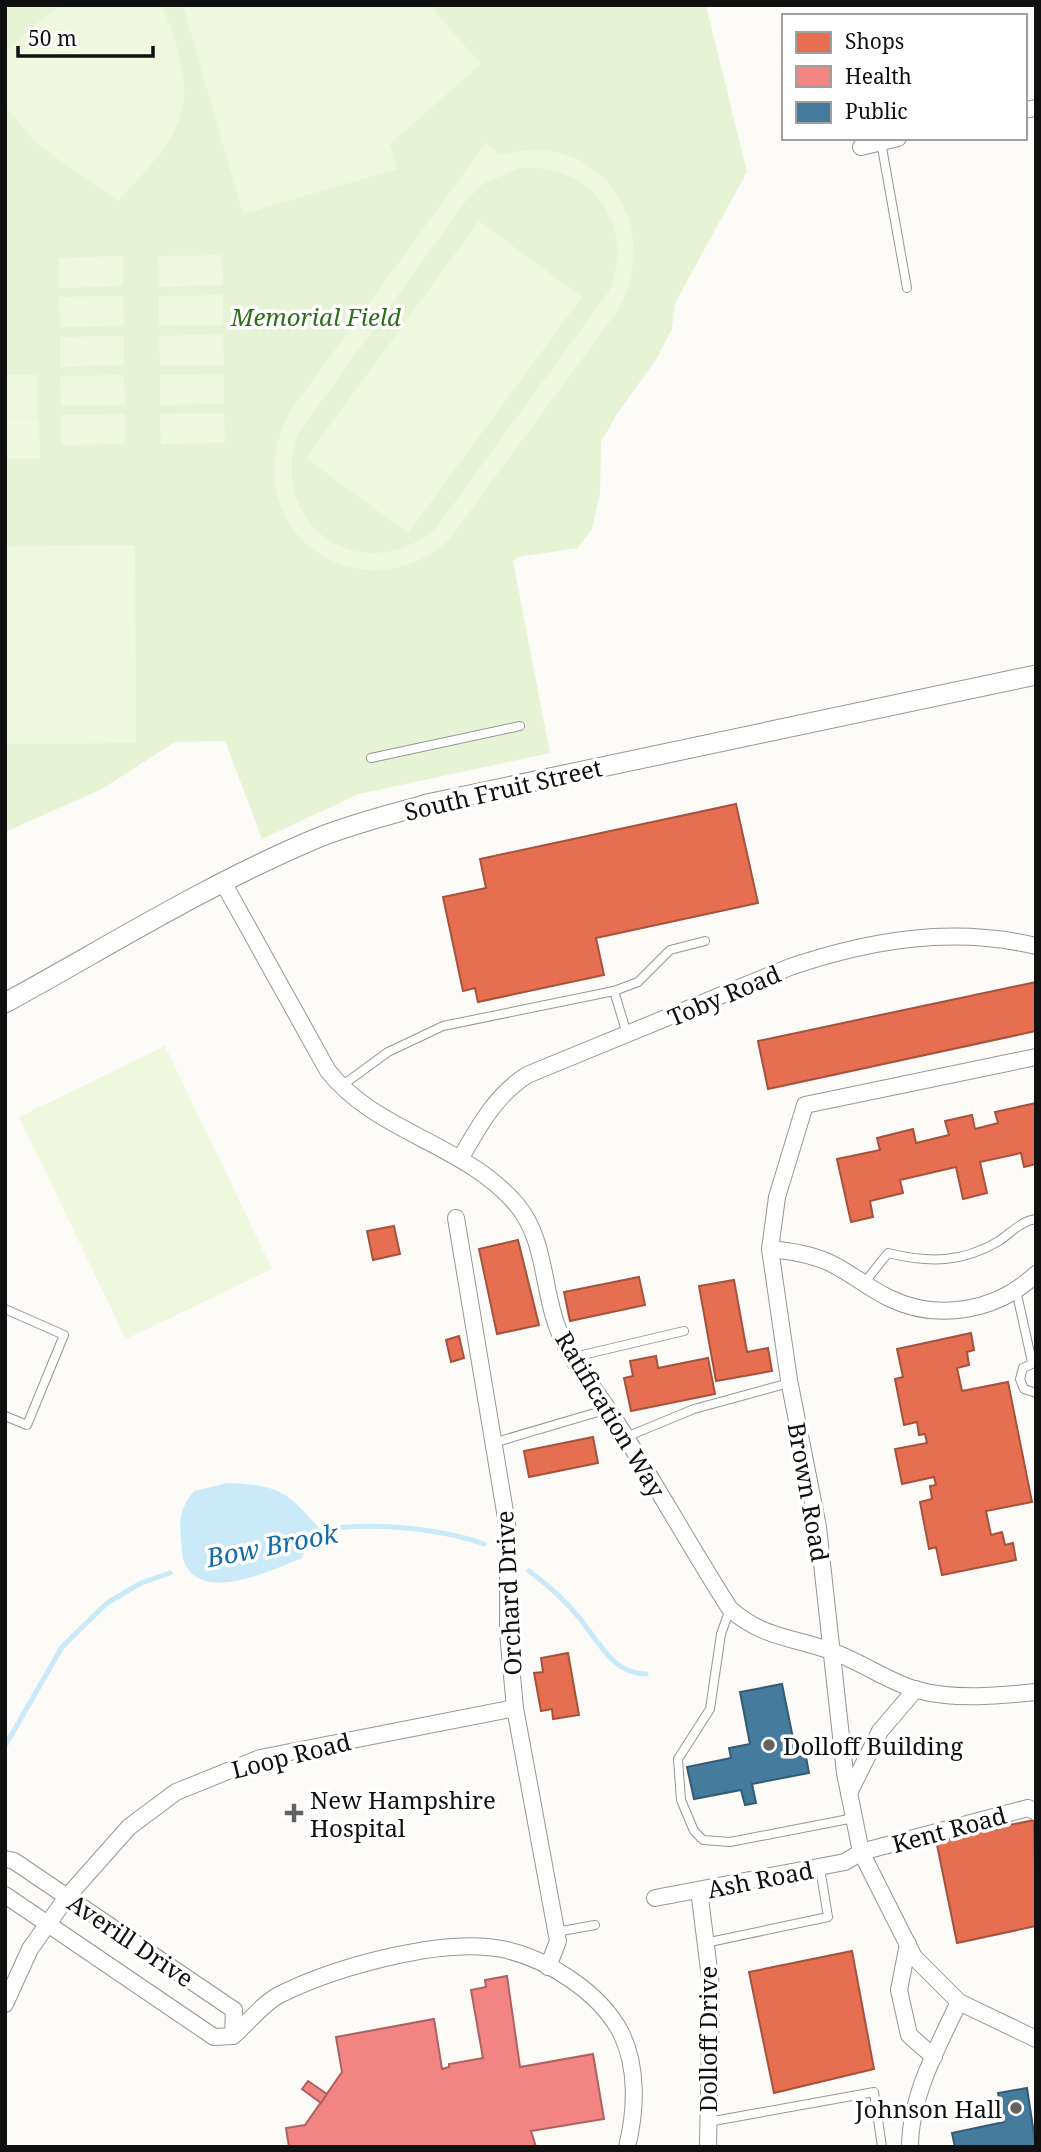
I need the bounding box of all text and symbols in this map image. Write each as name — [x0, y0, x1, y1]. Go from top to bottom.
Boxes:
scale bar — [18, 14, 152, 58]
legend — [782, 14, 1027, 140]
text: 50 m — [28, 24, 77, 52]
text: Shops — [845, 27, 904, 55]
text: Health — [845, 62, 912, 90]
text: Public — [845, 97, 907, 125]
park label: Memorial Field — [230, 300, 401, 333]
street label: South Fruit Street — [401, 750, 605, 828]
street label: Toby Road — [663, 956, 786, 1033]
street label: Ratification Way — [548, 1325, 674, 1504]
street label: Brown Road — [780, 1420, 838, 1565]
street label: Orchard Drive — [487, 1510, 529, 1676]
water label: Bow Brook — [202, 1514, 342, 1576]
street label: Loop Road — [228, 1724, 354, 1786]
place label: Dolloff Building — [783, 1729, 963, 1762]
marker: Dolloff Building — [761, 1737, 777, 1753]
place label: New Hampshire Hospital — [310, 1783, 496, 1844]
street label: Kent Road — [888, 1798, 1010, 1860]
marker: New Hampshire Hospital — [284, 1803, 304, 1823]
street label: Ash Road — [704, 1853, 816, 1905]
street label: Averill Drive — [61, 1886, 201, 1994]
street label: Dolloff Drive — [691, 1966, 724, 2112]
place label: Johnson Hall — [854, 2092, 1003, 2125]
marker: Johnson Hall — [1008, 2100, 1024, 2116]

